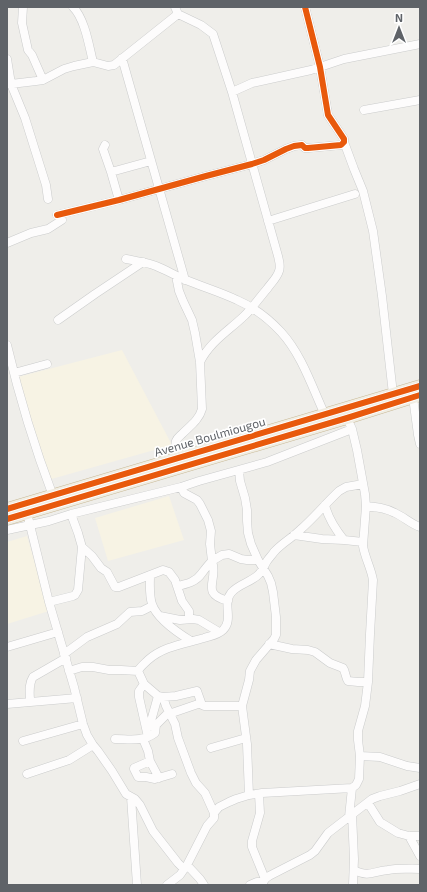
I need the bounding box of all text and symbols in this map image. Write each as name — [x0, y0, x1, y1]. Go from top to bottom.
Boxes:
north arrow — [379, 8, 419, 48]
text: N — [395, 11, 403, 24]
street label: Avenue Boulmiougou — [153, 413, 267, 459]

